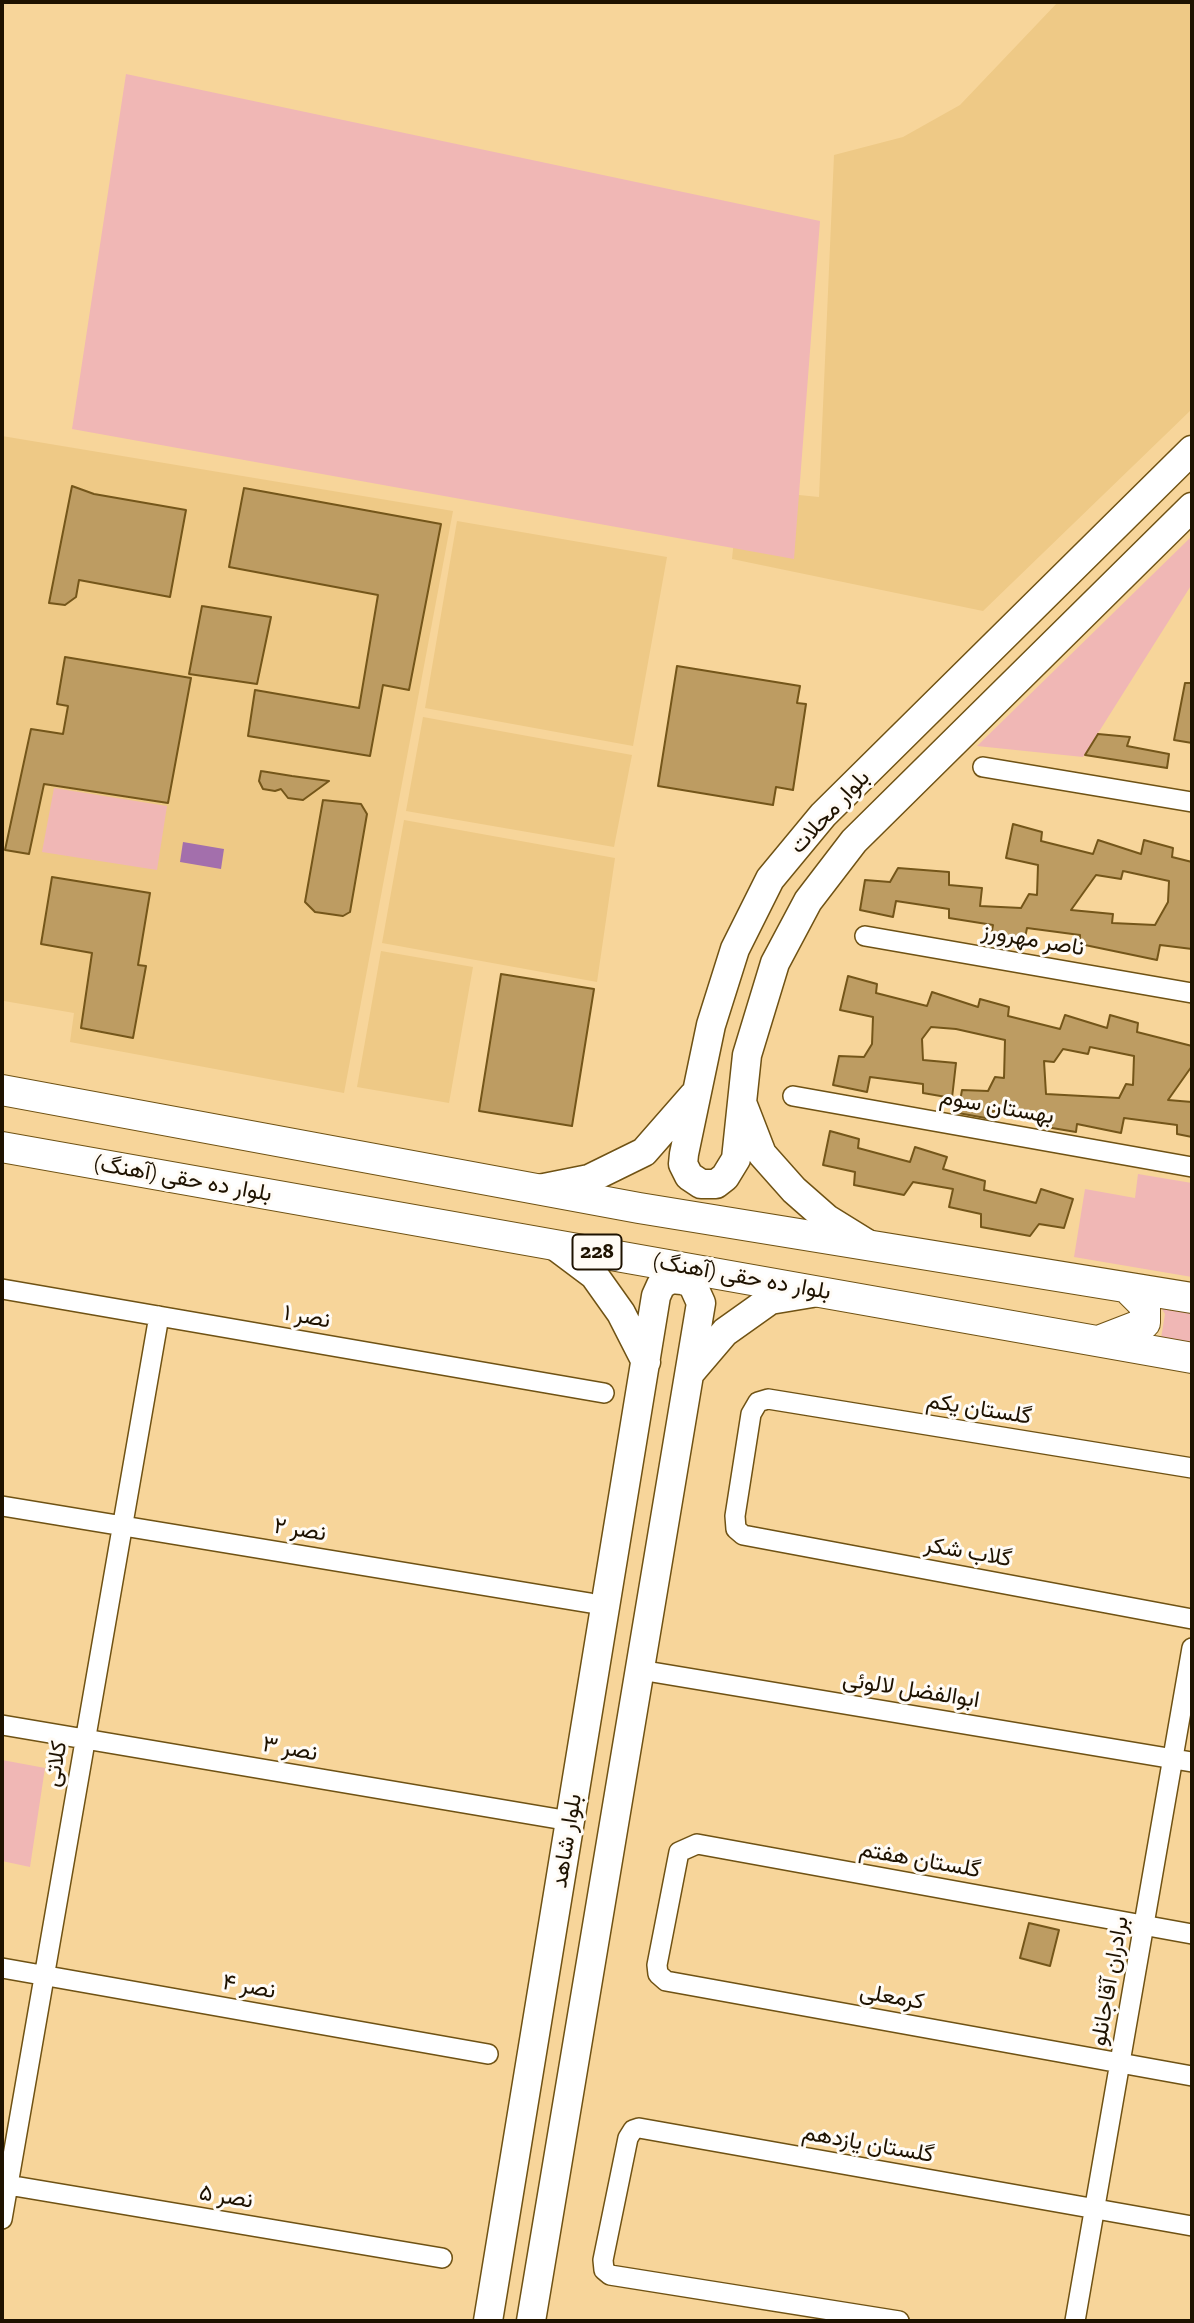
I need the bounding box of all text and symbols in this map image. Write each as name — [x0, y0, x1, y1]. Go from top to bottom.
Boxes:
street label: بلوار محلات — [784, 764, 876, 860]
street label: ناصر مهرورز — [979, 917, 1087, 963]
street label: بهستان سوم — [938, 1083, 1056, 1131]
street label: بلوار ده حقی (آهنگ) — [92, 1150, 274, 1208]
road number: 228 — [572, 1234, 622, 1270]
street label: بلوار ده حقی (آهنگ) — [651, 1248, 833, 1306]
street label: نصر ۱ — [281, 1299, 333, 1335]
street label: گلستان یکم — [924, 1387, 1034, 1431]
street label: نصر ۲ — [272, 1512, 328, 1548]
street label: گلاب شکر — [922, 1531, 1014, 1573]
street label: ابوالفضل لالوئی — [841, 1666, 981, 1714]
street label: نصر ۳ — [260, 1731, 320, 1767]
street label: کلاتی — [38, 1739, 74, 1789]
street label: بلوار شاهد — [546, 1792, 588, 1890]
street label: گلستان هفتم — [857, 1836, 983, 1884]
street label: برادران آقاجانلو — [1085, 1914, 1135, 2048]
street label: نصر ۴ — [220, 1969, 278, 2005]
street label: کرمعلی — [858, 1978, 926, 2016]
street label: گلستان یازدهم — [800, 2119, 936, 2169]
street label: نصر ۵ — [197, 2179, 255, 2215]

